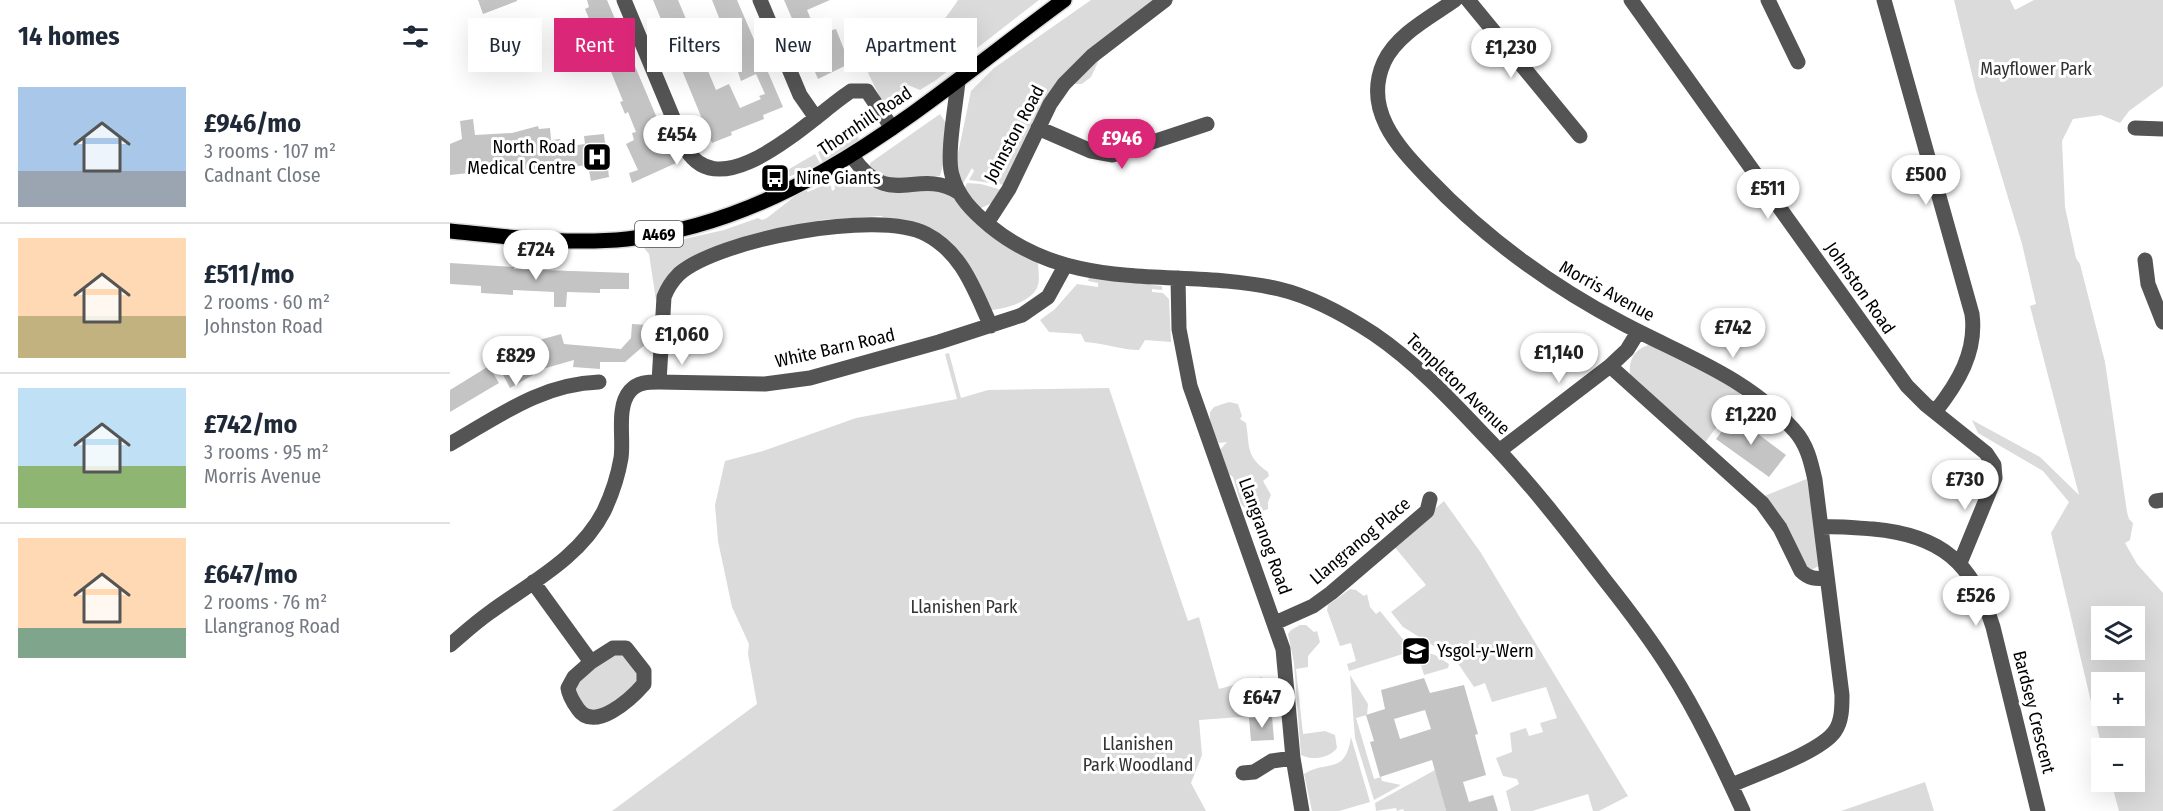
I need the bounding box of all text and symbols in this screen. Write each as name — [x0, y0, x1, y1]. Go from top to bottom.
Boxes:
chip: Buy — [468, 18, 542, 72]
chip: Rent — [554, 18, 635, 72]
chip: Filters — [647, 18, 742, 72]
chip: New — [754, 18, 832, 72]
chip: Apartment — [844, 18, 977, 72]
icon: filters — [399, 20, 432, 53]
text: 14 homes — [18, 21, 120, 52]
pin: £1,230 — [1462, 28, 1560, 79]
text: £1,230 — [1485, 35, 1537, 59]
park label: Mayflower Park — [1980, 58, 2092, 80]
street label: Thornhill Road — [814, 82, 916, 160]
street label: Johnston Road — [979, 82, 1049, 186]
text: £946/mo — [204, 108, 301, 139]
icon: home — [66, 111, 138, 183]
pin: £454 — [641, 115, 713, 166]
pin: £946 — [1086, 119, 1158, 170]
text: £454 — [657, 122, 697, 146]
text: £946 — [1102, 126, 1142, 150]
place label: North Road Medical Centre — [467, 136, 576, 179]
text: 3 rooms · 107 m² — [204, 139, 336, 163]
hospital icon: North Road Medical Centre — [581, 141, 613, 173]
pin: £500 — [1890, 155, 1962, 206]
bus stop icon: Nine Giants — [759, 162, 791, 194]
text: £500 — [1905, 162, 1947, 186]
text: Cadnant Close — [204, 163, 321, 187]
place label: Nine Giants — [796, 167, 881, 189]
pin: £511 — [1732, 169, 1804, 220]
text: £511 — [1751, 176, 1785, 200]
road number: A469 — [635, 221, 683, 247]
pin: £724 — [500, 230, 572, 281]
text: £724 — [517, 237, 555, 261]
street label: Johnston Road — [1820, 238, 1900, 338]
street label: Morris Avenue — [1556, 256, 1659, 326]
text: £511/mo — [204, 259, 294, 290]
icon: home — [66, 262, 138, 334]
text: 2 rooms · 60 m² — [204, 290, 330, 314]
pin: £742 — [1697, 308, 1769, 359]
text: Johnston Road — [204, 314, 323, 338]
pin: £1,060 — [633, 315, 731, 366]
text: £742 — [1714, 315, 1752, 339]
text: £1,060 — [655, 322, 709, 346]
street label: White Barn Road — [773, 324, 897, 372]
street label: Templeton Avenue — [1401, 329, 1515, 439]
pin: £1,140 — [1510, 333, 1608, 384]
pin: £829 — [480, 336, 552, 387]
text: £1,140 — [1534, 340, 1584, 364]
text: £829 — [496, 343, 536, 367]
pin: £1,220 — [1702, 395, 1800, 446]
text: £1,220 — [1725, 402, 1777, 426]
text: £742/mo — [204, 409, 297, 440]
icon: home — [66, 412, 138, 484]
text: 3 rooms · 95 m² — [204, 440, 329, 464]
pin: £730 — [1929, 460, 2001, 511]
text: Morris Avenue — [204, 464, 321, 488]
text: £730 — [1946, 467, 1984, 491]
street label: Llangranog Road — [1234, 475, 1296, 597]
street label: Llangranog Place — [1305, 493, 1415, 589]
text: £647/mo — [204, 559, 298, 590]
icon: home — [66, 562, 138, 634]
pin: £526 — [1940, 576, 2012, 627]
text: £526 — [1957, 583, 1995, 607]
text: 2 rooms · 76 m² — [204, 590, 327, 614]
park label: Llanishen Park — [910, 596, 1018, 618]
map controls — [2091, 606, 2145, 792]
button: layers — [2091, 606, 2145, 660]
text: Llangranog Road — [204, 614, 340, 638]
school or university icon: Ysgol-y-Wern — [1400, 635, 1432, 667]
place label: Ysgol-y-Wern — [1437, 640, 1534, 662]
street label: Bardsey Crescent — [2008, 648, 2060, 776]
button: + — [2091, 672, 2145, 726]
pin: £647 — [1226, 678, 1298, 729]
text: £647 — [1243, 685, 1281, 709]
park label: Llanishen Park Woodland — [1083, 733, 1193, 776]
button: − — [2091, 738, 2145, 792]

